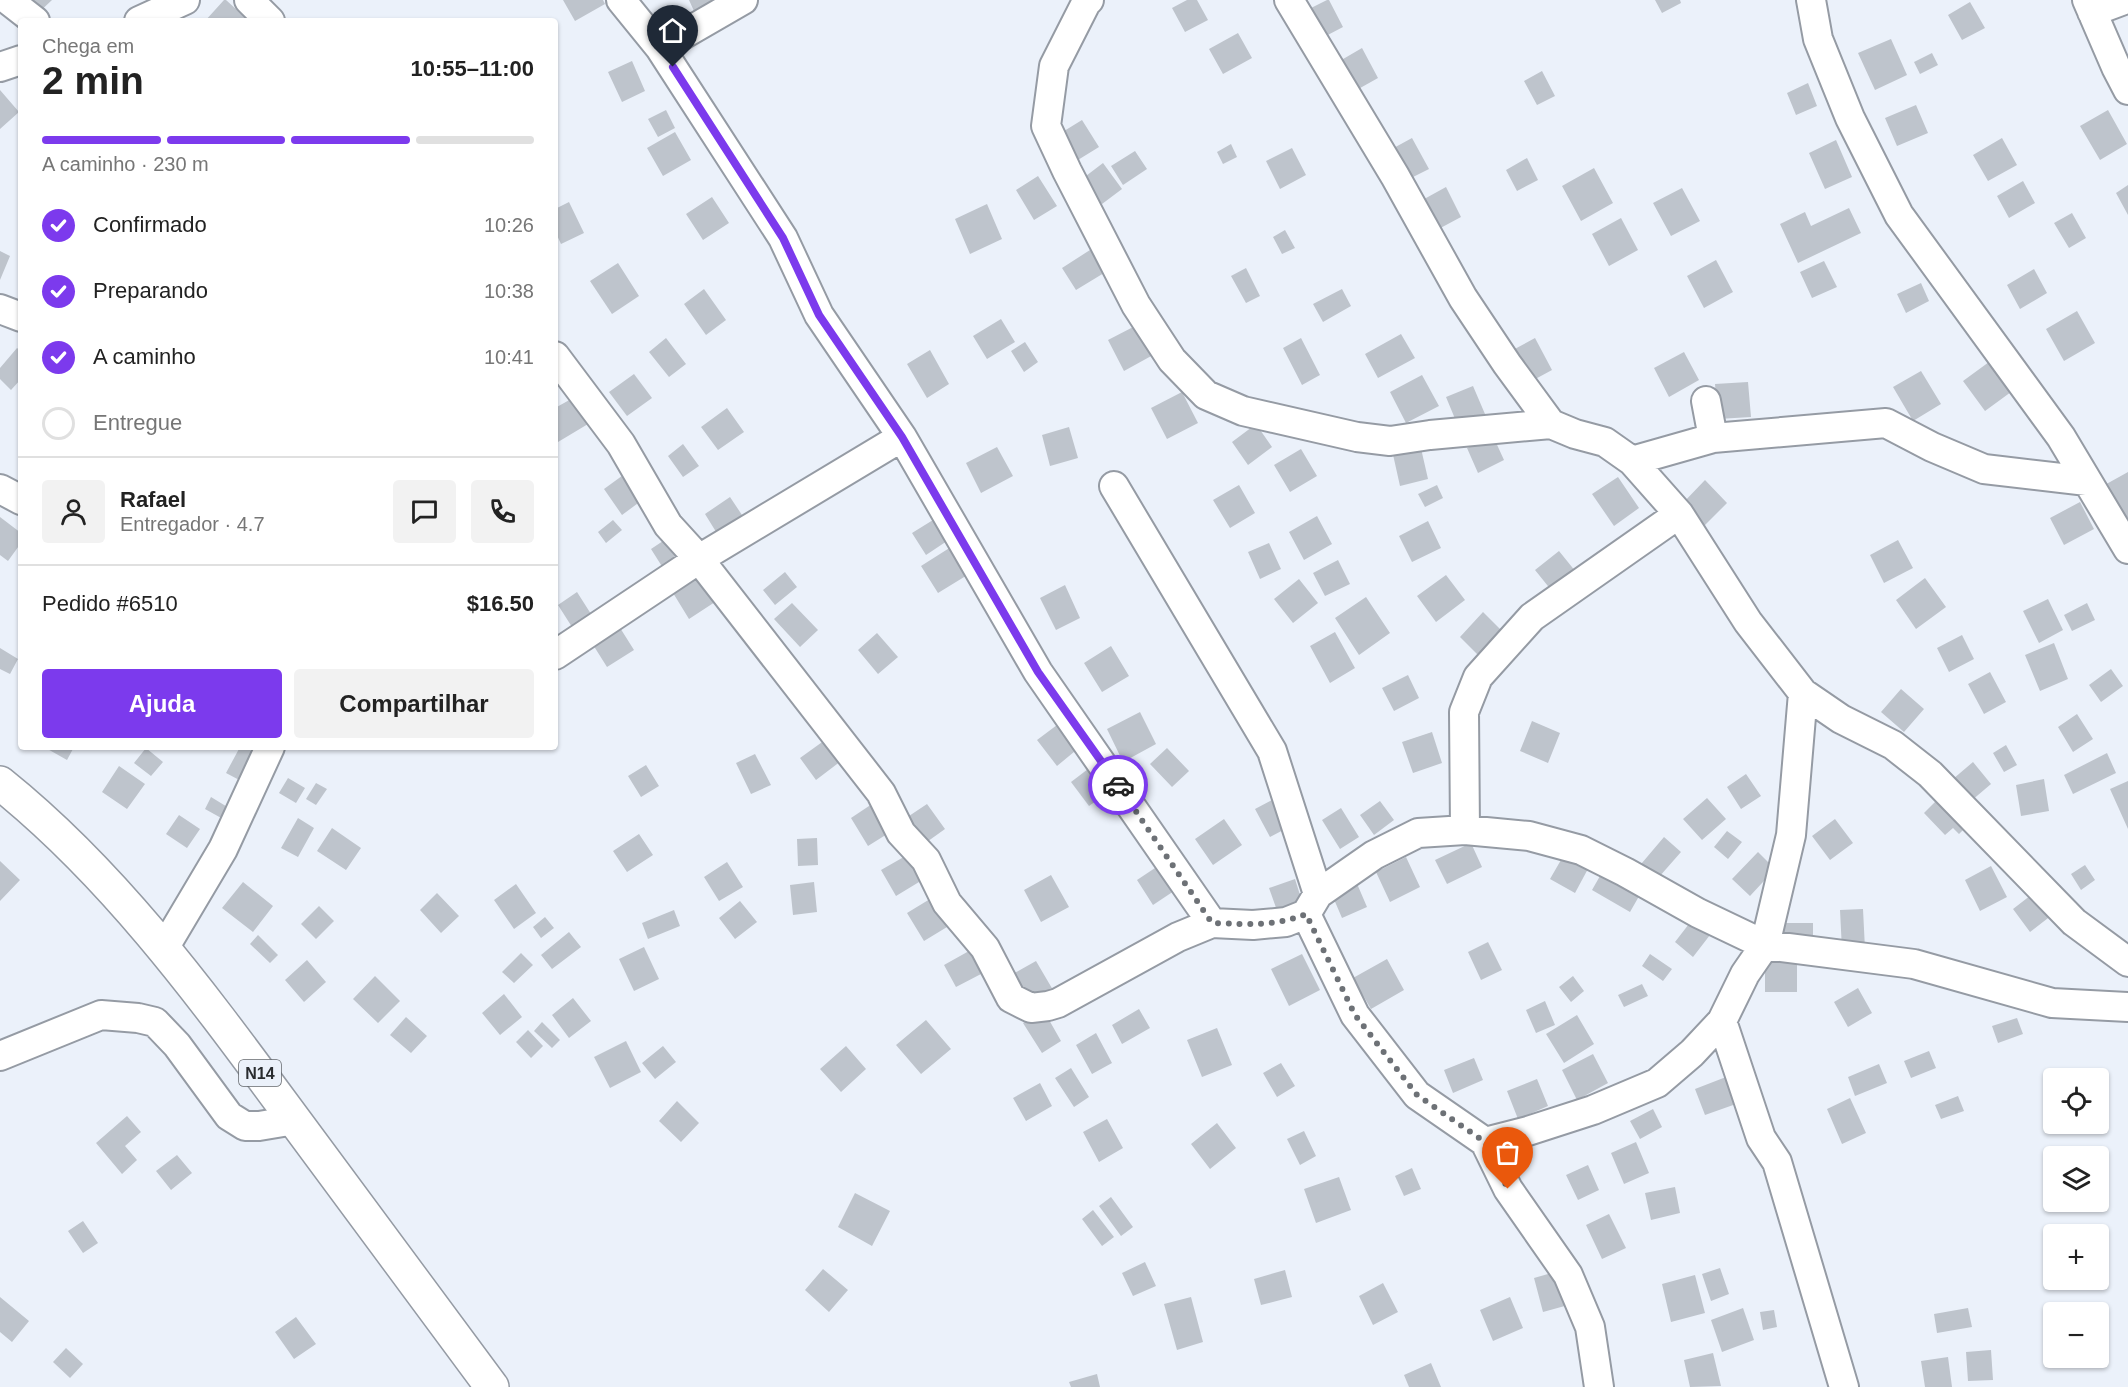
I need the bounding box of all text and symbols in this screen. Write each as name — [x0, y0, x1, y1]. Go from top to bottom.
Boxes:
pin — [647, 5, 698, 67]
icon: home — [656, 14, 689, 47]
text: Chega em — [42, 35, 134, 57]
text: 10:55–11:00 — [410, 56, 534, 81]
text: 2 min — [42, 59, 144, 102]
text: A caminho · 230 m — [42, 153, 209, 175]
icon: check — [42, 209, 75, 242]
text: Confirmado — [93, 212, 207, 237]
text: 10:26 — [484, 214, 534, 236]
icon: check — [42, 275, 75, 308]
text: Preparando — [93, 278, 208, 303]
text: 10:38 — [484, 280, 534, 302]
icon: check — [42, 341, 75, 374]
text: A caminho — [93, 344, 196, 369]
text: 10:41 — [484, 346, 534, 368]
text: Entregue — [93, 410, 182, 435]
button: person — [42, 480, 105, 543]
button: chat — [393, 480, 456, 543]
button: phone — [471, 480, 534, 543]
text: Rafael — [120, 487, 186, 512]
text: Entregador · 4.7 — [120, 513, 265, 535]
text: Pedido #6510 — [42, 591, 178, 616]
text: $16.50 — [467, 591, 534, 616]
button: Ajuda — [42, 669, 282, 738]
button: Compartilhar — [294, 669, 534, 738]
courier — [1088, 755, 1148, 815]
icon: car — [1102, 769, 1135, 802]
road number: N14 — [239, 1060, 281, 1086]
map controls — [2043, 1068, 2109, 1368]
button: locate — [2043, 1068, 2109, 1134]
pin — [1482, 1127, 1533, 1189]
icon: bag — [1491, 1136, 1524, 1169]
button: layers — [2043, 1146, 2109, 1212]
button: + — [2043, 1224, 2109, 1290]
button: − — [2043, 1302, 2109, 1368]

